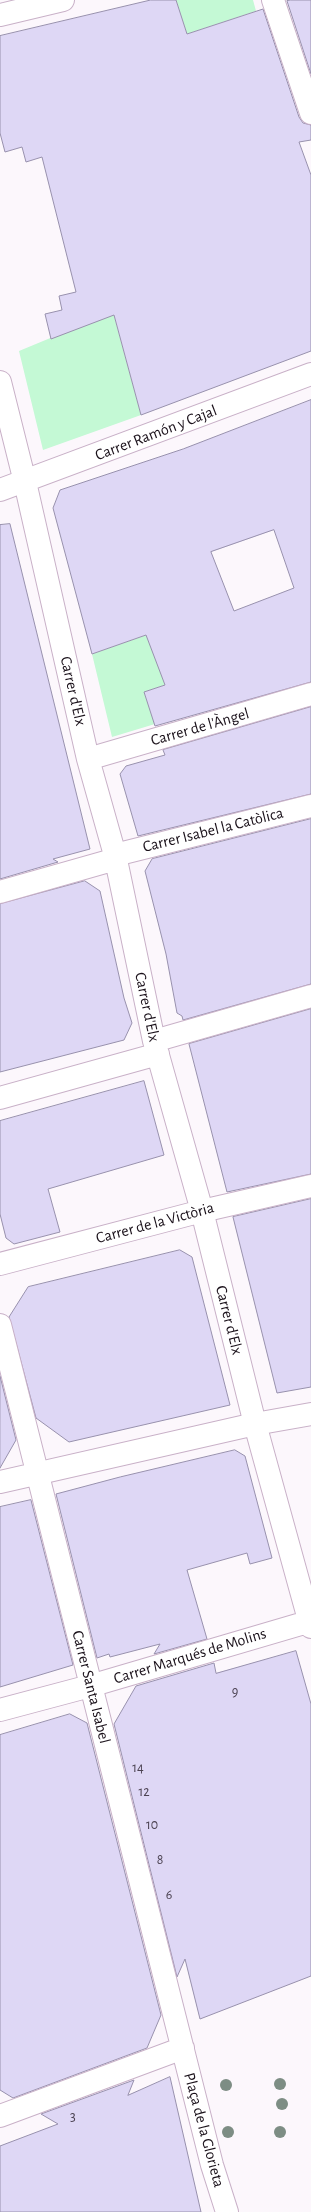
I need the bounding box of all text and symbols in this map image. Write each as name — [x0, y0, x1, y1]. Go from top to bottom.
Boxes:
street label: Carrer Ramón y Cajal — [92, 401, 220, 465]
street label: Carrer d'Elx — [56, 654, 90, 728]
street label: Carrer de l'Àngel — [149, 704, 251, 750]
street label: Carrer Isabel la Catòlica — [141, 803, 285, 857]
street label: Carrer d'Elx — [130, 970, 164, 1044]
street label: Carrer de la Victòria — [94, 1198, 216, 1248]
street label: Carrer d'Elx — [211, 1283, 247, 1357]
street label: Carrer Marqués de Molins — [111, 1624, 269, 1688]
street label: Carrer Santa Isabel — [68, 1629, 114, 1745]
house number: 9 — [232, 1684, 238, 1700]
house number: 14 — [132, 1760, 144, 1776]
house number: 12 — [138, 1784, 150, 1800]
house number: 10 — [146, 1817, 158, 1833]
house number: 8 — [157, 1852, 163, 1868]
house number: 6 — [166, 1887, 172, 1903]
street label: Plaça de la Glorieta — [179, 2071, 229, 2189]
house number: 3 — [70, 2109, 76, 2125]

